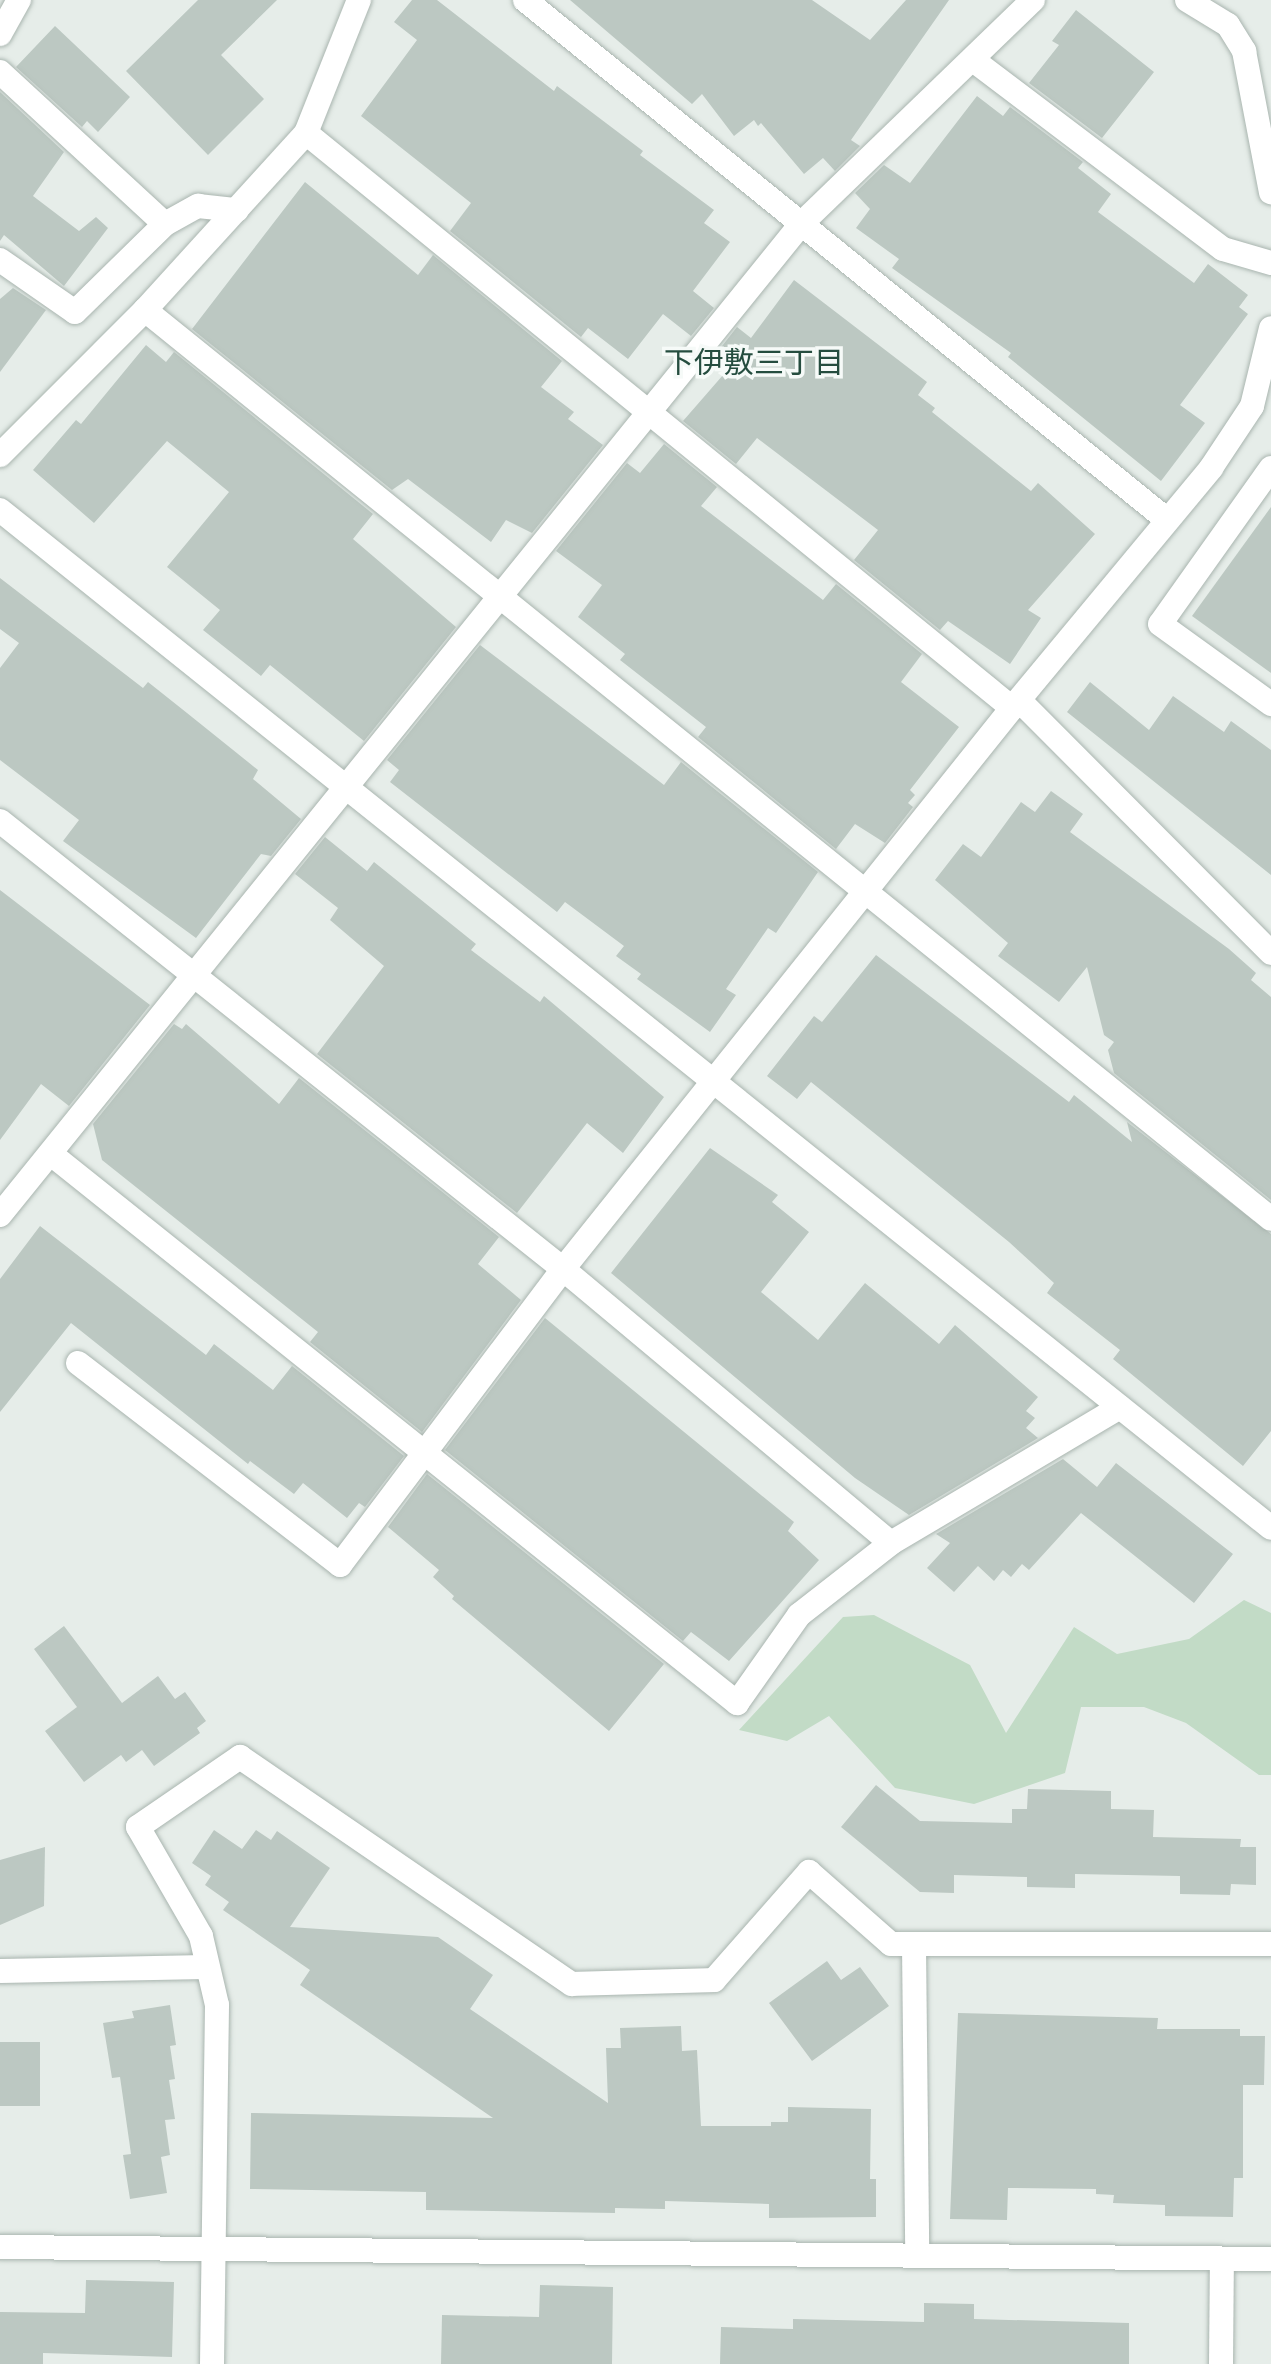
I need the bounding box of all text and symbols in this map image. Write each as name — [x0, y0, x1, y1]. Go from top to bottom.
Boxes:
district label: 下伊敷三丁目 — [664, 345, 844, 381]

